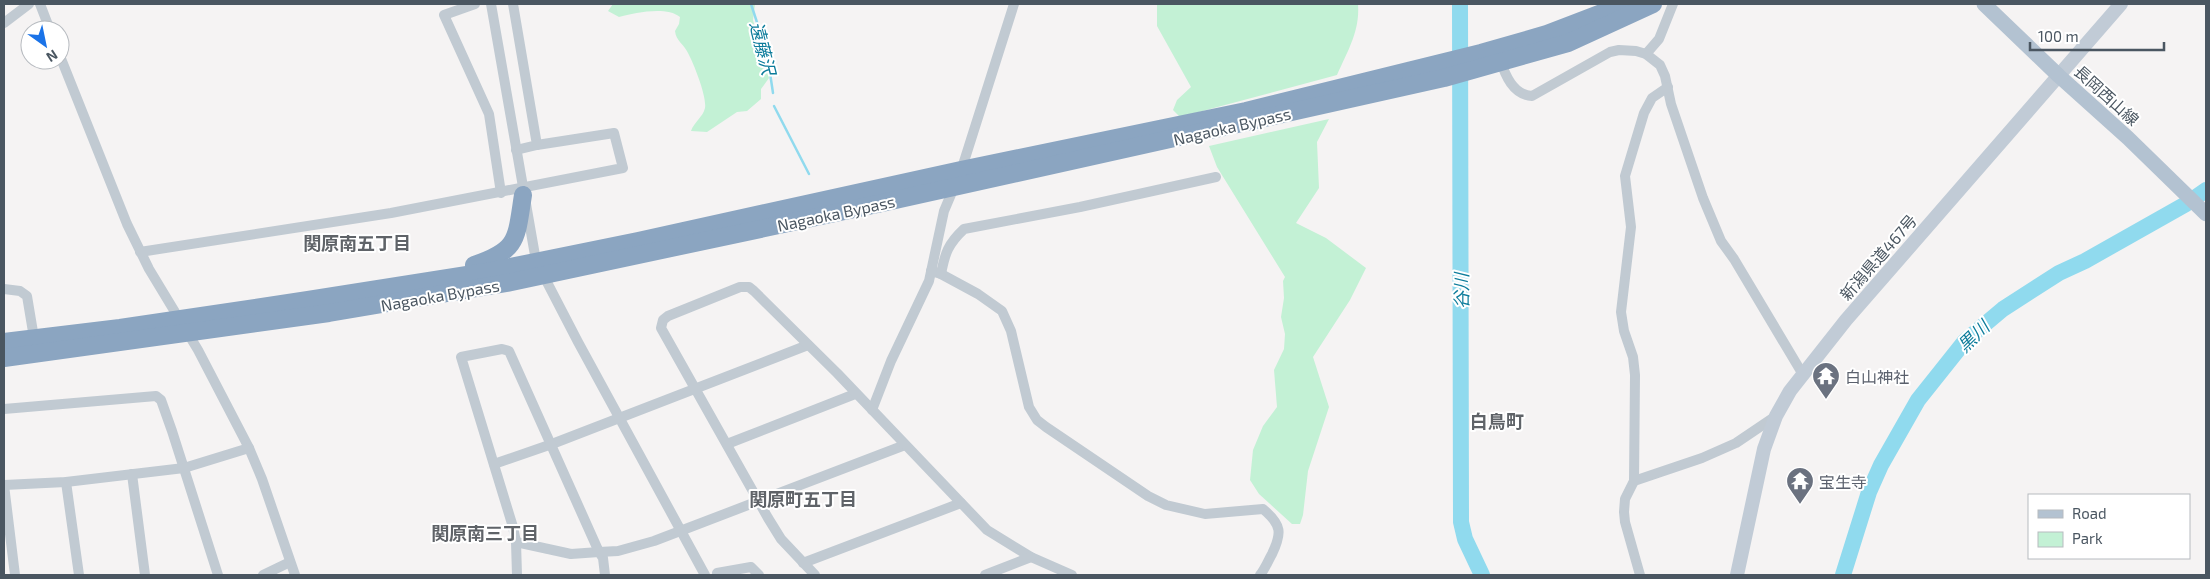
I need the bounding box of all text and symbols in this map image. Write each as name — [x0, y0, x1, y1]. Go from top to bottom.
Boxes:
water label: 遠藤沢 — [746, 19, 781, 79]
north arrow — [20, 20, 70, 70]
scale bar — [2030, 20, 2164, 52]
text: 100 m — [2038, 27, 2079, 45]
text: N — [43, 46, 61, 66]
street label: 長岡西山線 — [2071, 61, 2143, 129]
street label: Nagaoka Bypass — [1171, 103, 1293, 149]
street label: Nagaoka Bypass — [775, 191, 897, 235]
street label: 新潟県道467号 — [1836, 210, 1920, 304]
district label: 関原南五丁目 — [303, 232, 411, 254]
water label: 谷川 — [1450, 271, 1472, 309]
street label: Nagaoka Bypass — [379, 275, 501, 315]
water label: 黒川 — [1952, 314, 1995, 356]
temple icon: 白山神社 — [1811, 361, 1841, 400]
place label: 白山神社 — [1845, 367, 1909, 386]
district label: 白鳥町 — [1470, 410, 1524, 432]
temple icon: 宝生寺 — [1785, 466, 1815, 505]
place label: 宝生寺 — [1819, 472, 1867, 491]
district label: 関原町五丁目 — [749, 488, 857, 510]
legend — [2028, 494, 2190, 559]
text: Road — [2072, 504, 2107, 522]
district label: 関原南三丁目 — [431, 522, 539, 544]
text: Park — [2072, 529, 2103, 547]

